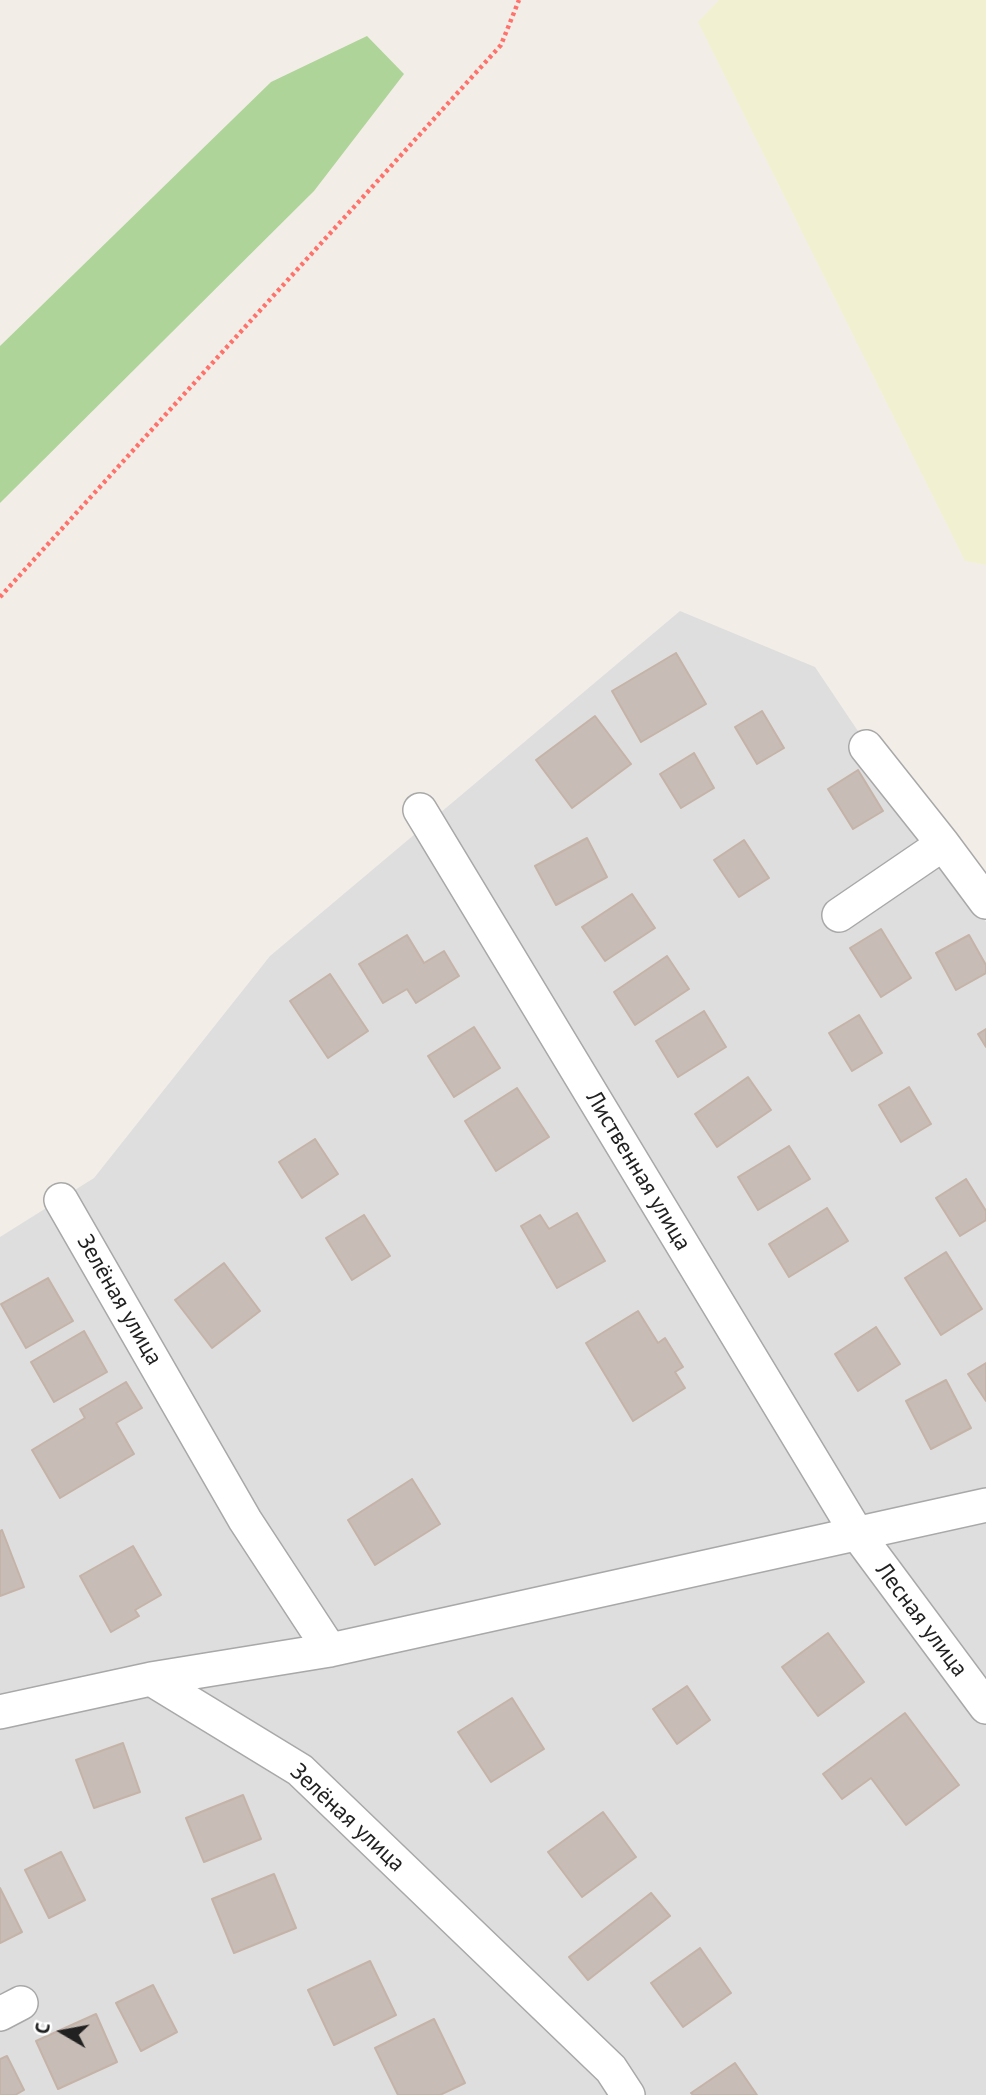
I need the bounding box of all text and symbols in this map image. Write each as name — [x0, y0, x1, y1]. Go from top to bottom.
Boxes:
street label: Лиственная улица — [580, 1086, 696, 1256]
street label: Зелёная улица — [70, 1230, 168, 1370]
street label: Лесная улица — [869, 1558, 973, 1682]
street label: Зелёная улица — [284, 1758, 410, 1878]
north arrow — [28, 1997, 98, 2067]
text: С — [30, 2021, 55, 2036]

